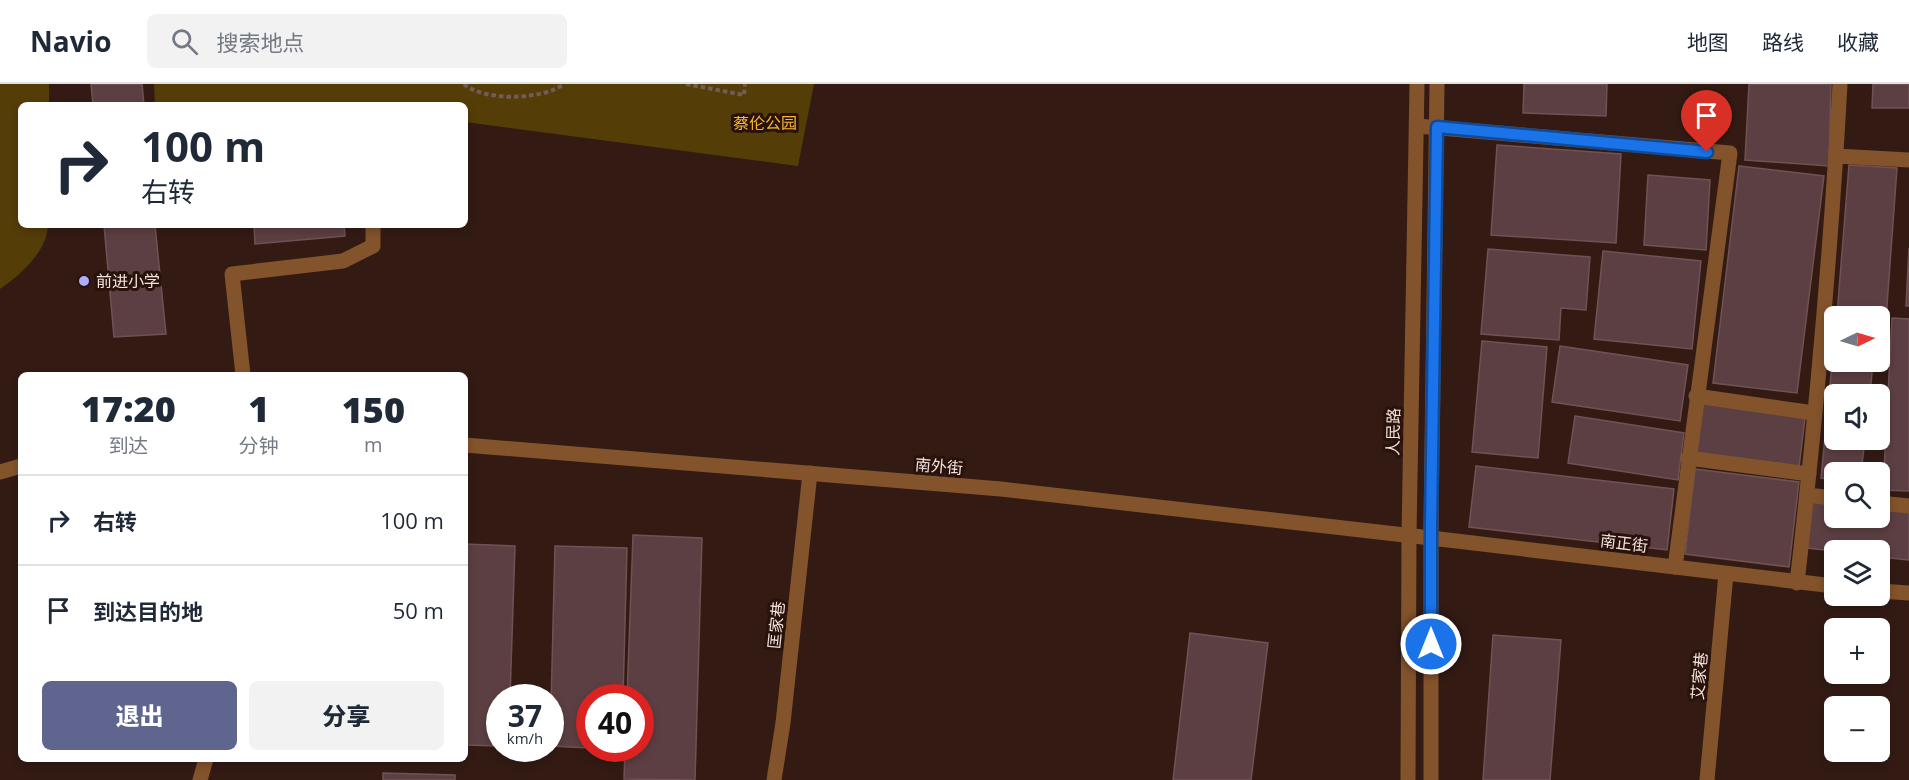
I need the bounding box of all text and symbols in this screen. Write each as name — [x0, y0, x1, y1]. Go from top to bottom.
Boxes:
search box — [147, 14, 567, 68]
text: Navio — [30, 22, 111, 60]
icon: search — [168, 25, 201, 58]
text: 搜索地点 — [216, 27, 305, 57]
text: 地图 — [1687, 28, 1729, 56]
text: 路线 — [1762, 28, 1804, 56]
text: 收藏 — [1837, 28, 1879, 56]
pin — [1681, 90, 1732, 152]
icon: arrive — [1690, 99, 1723, 132]
park label: 蔡伦公园 — [733, 112, 797, 134]
text: 100 m — [141, 117, 265, 174]
icon: right — [42, 126, 120, 204]
text: 右转 — [141, 173, 195, 210]
place label: 前进小学 — [96, 270, 160, 292]
marker: 前进小学 — [77, 274, 91, 288]
north arrow — [1824, 306, 1890, 372]
map controls — [1824, 306, 1890, 762]
text: 17:20 — [81, 384, 176, 433]
text: 1 — [248, 384, 269, 433]
button: sound — [1824, 384, 1890, 450]
text: 150 — [342, 385, 405, 434]
street label: 人民路 — [1382, 408, 1404, 456]
text: m — [364, 431, 383, 458]
text: 到达 — [108, 432, 148, 459]
text: 分钟 — [239, 432, 279, 459]
street label: 南外街 — [914, 453, 964, 479]
button: search — [1824, 462, 1890, 528]
icon: right — [42, 504, 75, 537]
text: 100 m — [380, 505, 444, 535]
text: 右转 — [93, 506, 137, 536]
street label: 南正街 — [1599, 529, 1649, 557]
button: layers — [1824, 540, 1890, 606]
icon: arrive — [42, 594, 75, 627]
text: 50 m — [393, 595, 444, 625]
text: 到达目的地 — [93, 596, 203, 626]
street label: 匡家巷 — [763, 600, 789, 650]
position arrow — [1399, 612, 1463, 676]
button: + — [1824, 618, 1890, 684]
street label: 艾家巷 — [1686, 651, 1712, 701]
button: 退出 — [42, 681, 237, 750]
button: 分享 — [249, 681, 444, 750]
speed limit sign: 40 — [576, 684, 654, 762]
text: 37 — [508, 695, 542, 736]
button: − — [1824, 696, 1890, 762]
text: km/h — [507, 728, 543, 748]

